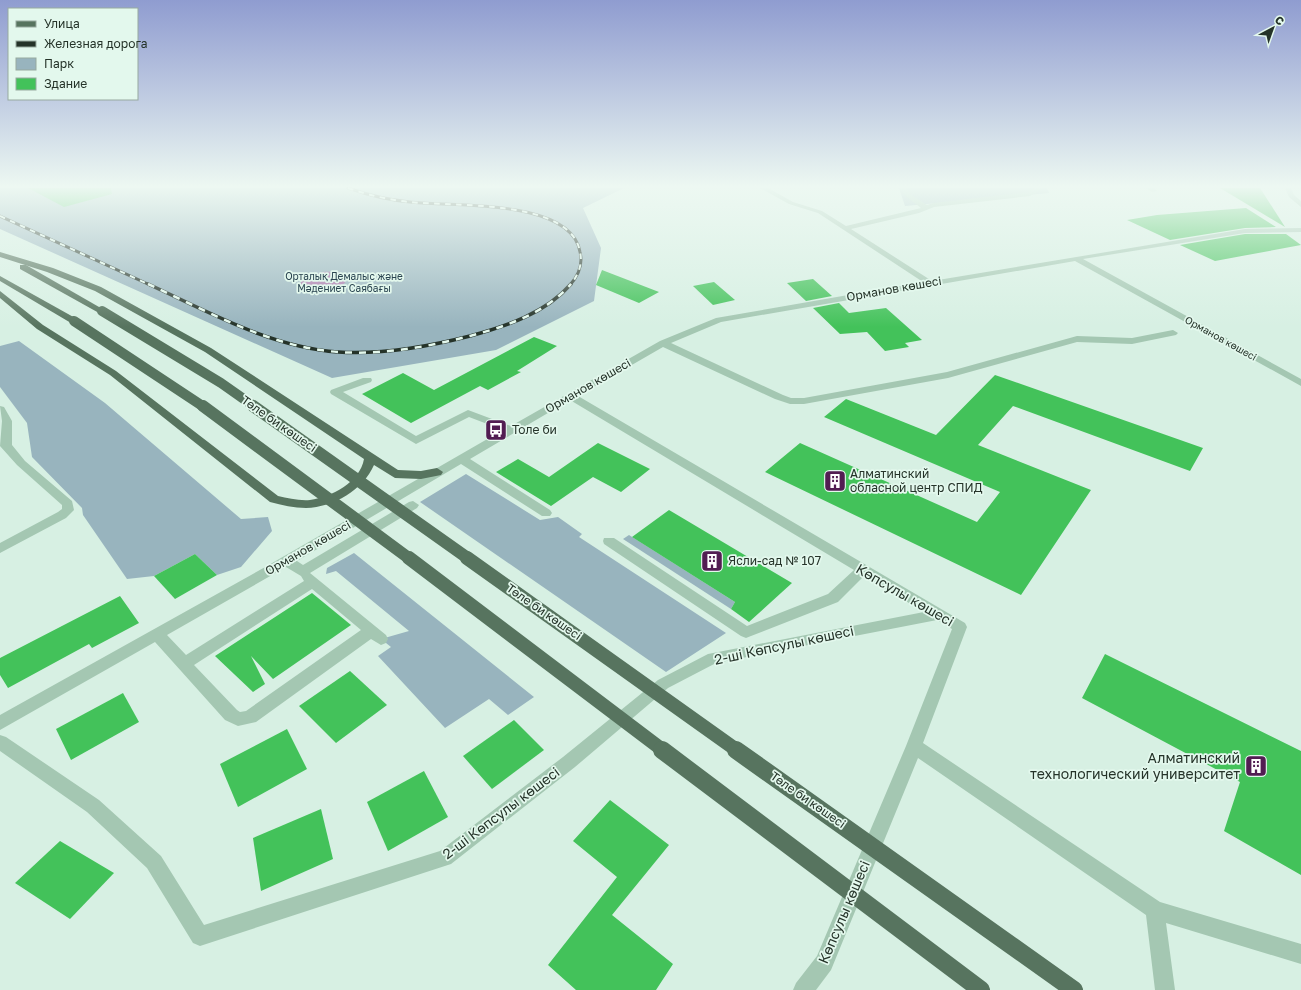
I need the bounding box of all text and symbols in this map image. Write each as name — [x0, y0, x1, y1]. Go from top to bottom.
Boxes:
legend — [8, 8, 138, 100]
north arrow — [1253, 8, 1293, 48]
text: С — [1273, 13, 1287, 28]
text: Улица — [44, 16, 80, 31]
text: Железная дорога — [44, 36, 147, 51]
text: Парк — [44, 56, 74, 71]
text: Здание — [44, 76, 87, 91]
park label: Орталық Демалыс және Мәдениет Саябағы — [285, 270, 403, 294]
street label: Орманов көшесі — [845, 273, 943, 304]
street label: Орманов көшесі — [1183, 313, 1259, 363]
street label: Орманов көшесі — [542, 355, 633, 416]
street label: Төле би көшесі — [239, 392, 320, 455]
bus stop icon: Толе би — [483, 417, 509, 443]
place label: Толе би — [512, 422, 557, 437]
place label: Алматинский обласной центр СПИД — [850, 466, 983, 495]
building icon: Алматинский обласной центр СПИД — [822, 468, 848, 494]
street label: Орманов көшесі — [262, 517, 353, 578]
building icon: Ясли-сад № 107 — [699, 548, 725, 574]
place label: Ясли-сад № 107 — [728, 553, 821, 568]
street label: Көпсулы көшесі — [853, 560, 957, 629]
street label: Төле би көшесі — [504, 580, 585, 643]
street label: 2-ші Көпсулы көшесі — [713, 621, 855, 668]
place label: Алматинский технологический университет — [1030, 749, 1240, 782]
building icon: Алматинский технологический университет — [1243, 753, 1269, 779]
street label: 2-ші Көпсулы көшесі — [439, 763, 563, 862]
street label: Төле би көшесі — [768, 768, 849, 831]
street label: Көпсулы көшесі — [814, 858, 873, 966]

